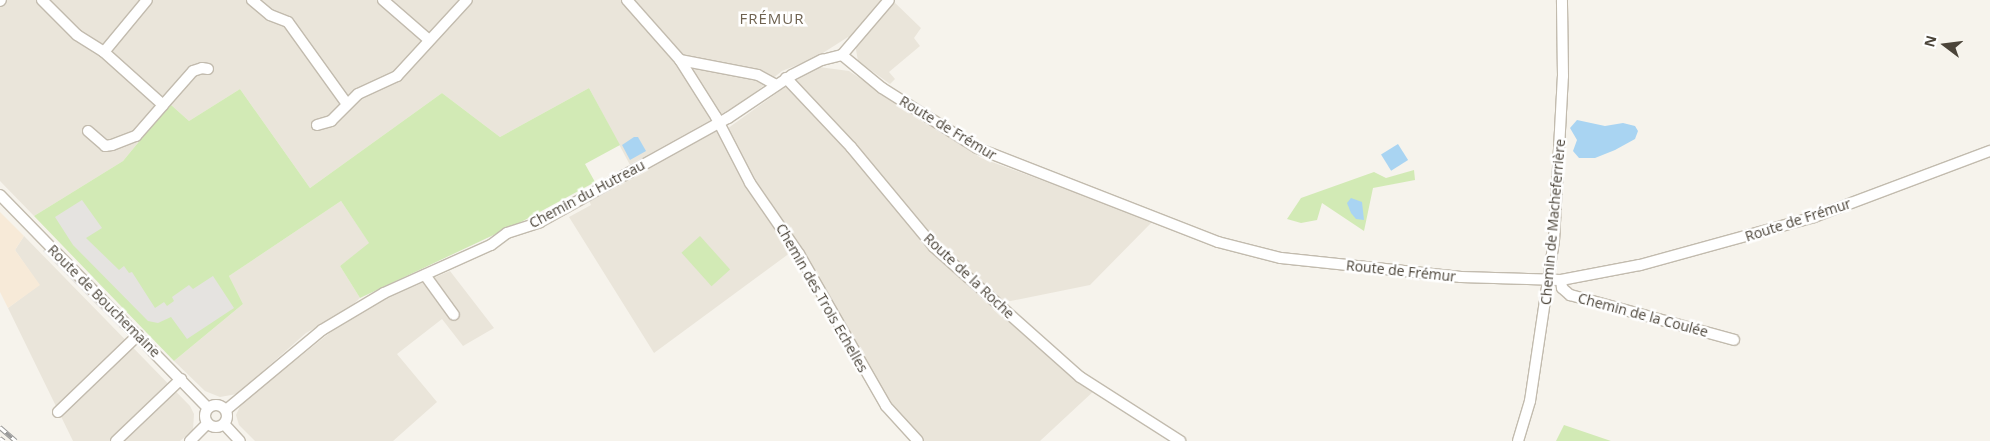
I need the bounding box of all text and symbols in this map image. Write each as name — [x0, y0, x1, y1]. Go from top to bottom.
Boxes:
district label: FRÉMUR — [739, 10, 805, 28]
north arrow — [1920, 20, 1970, 70]
text: N — [1919, 33, 1941, 49]
street label: Route de Frémur — [896, 92, 1000, 164]
street label: Chemin de Macheferrière — [1537, 138, 1569, 306]
street label: Chemin du Hutreau — [526, 156, 648, 232]
street label: Route de Frémur — [1743, 195, 1853, 245]
street label: Chemin des Trois Echelles — [772, 221, 872, 375]
street label: Route de la Roche — [920, 230, 1018, 322]
street label: Route de Bouchemaine — [44, 241, 164, 361]
street label: Route de Frémur — [1345, 257, 1457, 285]
street label: Chemin de la Coulée — [1576, 290, 1710, 340]

